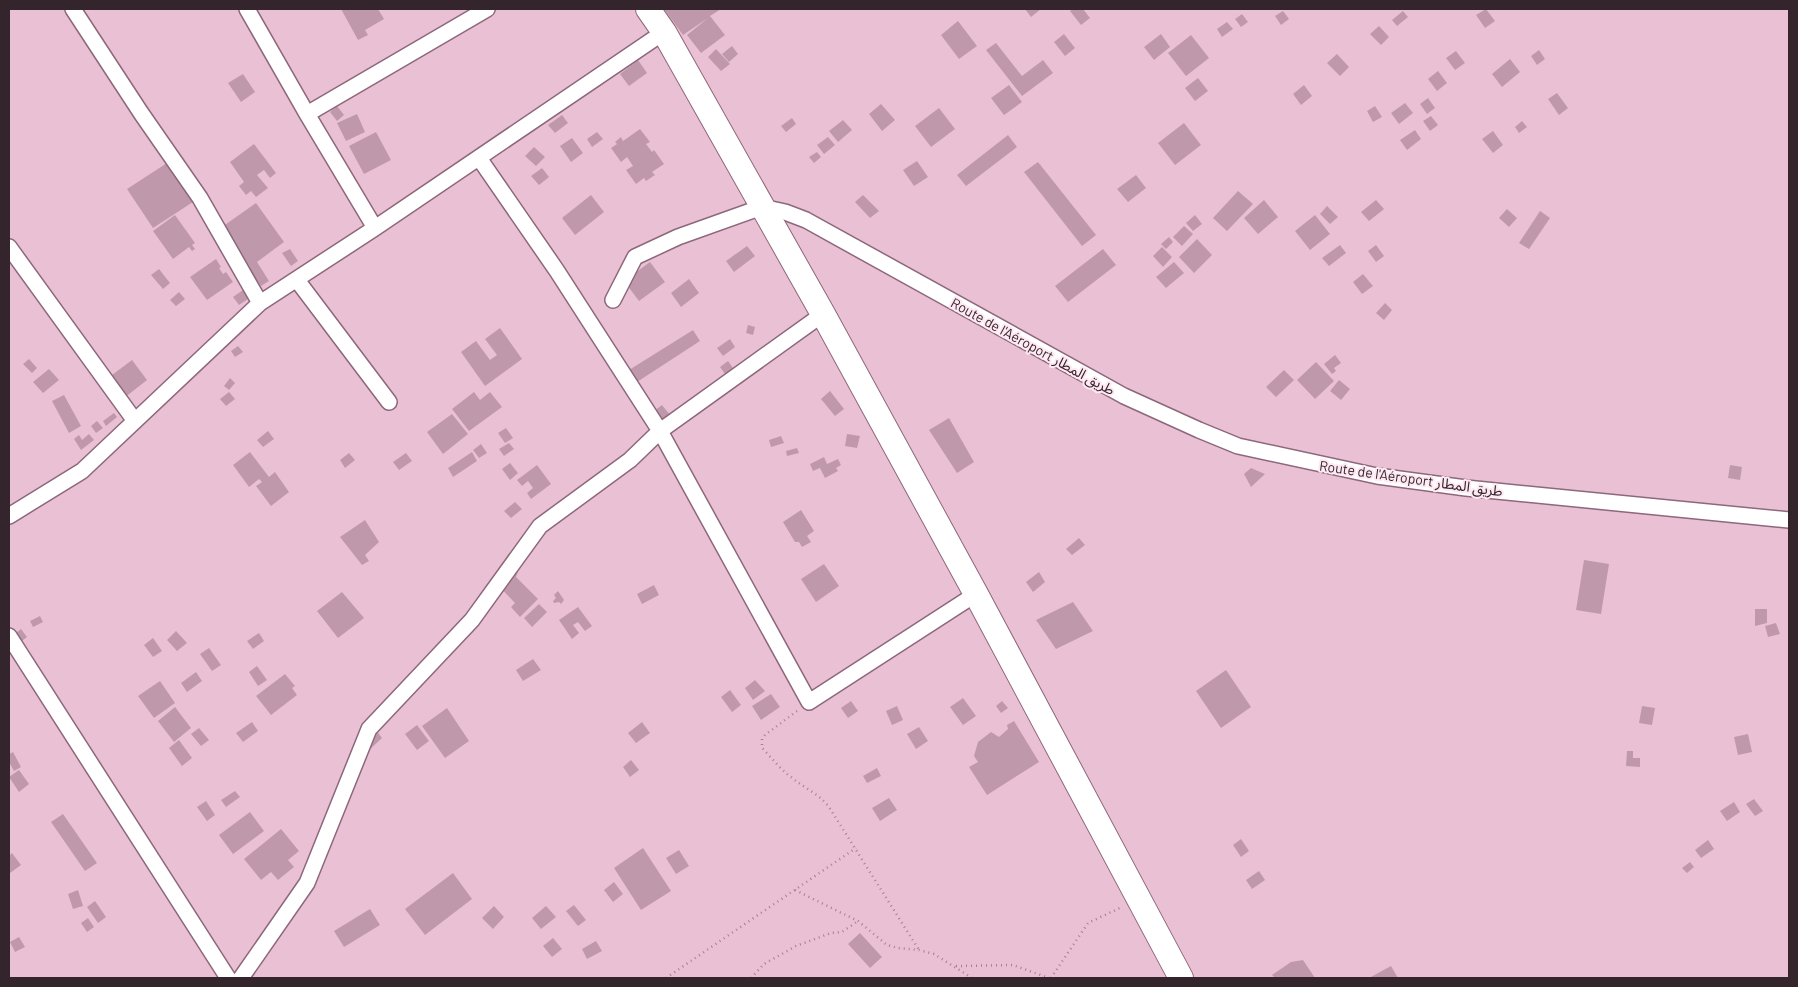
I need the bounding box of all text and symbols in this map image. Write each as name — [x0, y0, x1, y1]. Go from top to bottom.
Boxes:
street label: Route de l'Aéroport طريق المطار — [947, 294, 1118, 400]
street label: Route de l'Aéroport طريق المطار — [1318, 457, 1504, 501]

